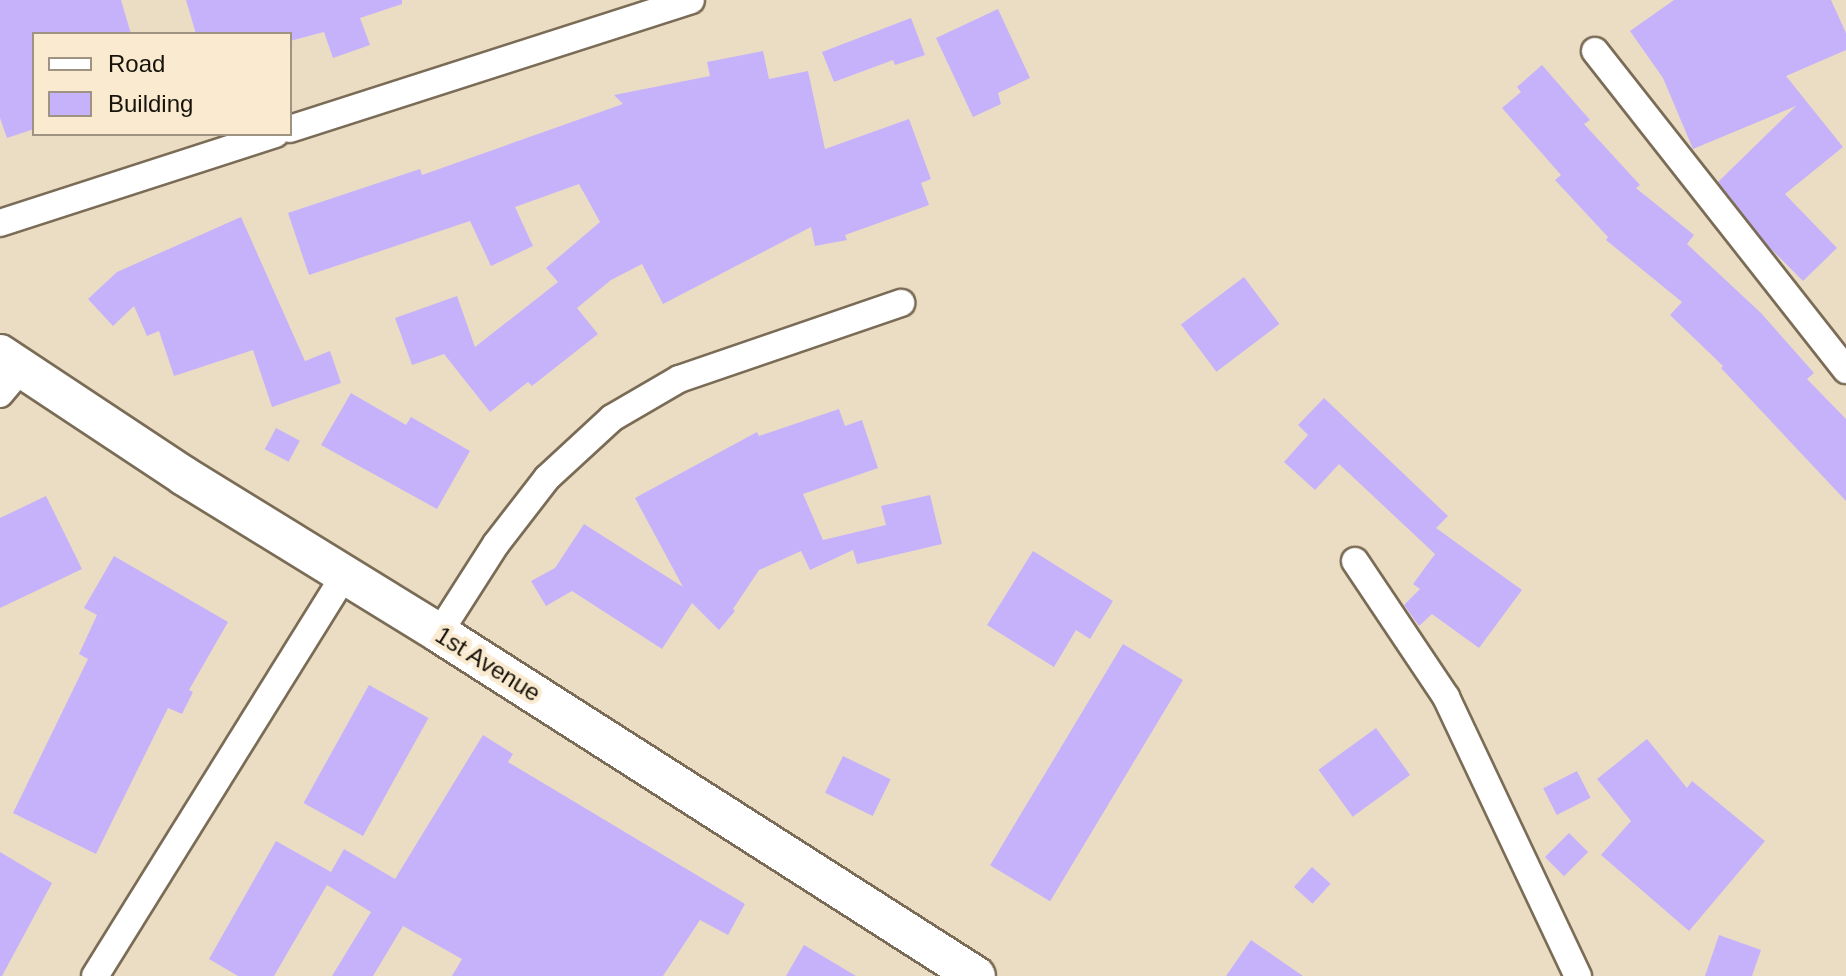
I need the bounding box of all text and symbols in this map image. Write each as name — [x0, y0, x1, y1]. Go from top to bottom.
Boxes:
legend — [32, 32, 292, 136]
text: Road — [108, 50, 165, 77]
text: Building — [108, 90, 193, 117]
street label: 1st Avenue — [430, 620, 546, 708]

